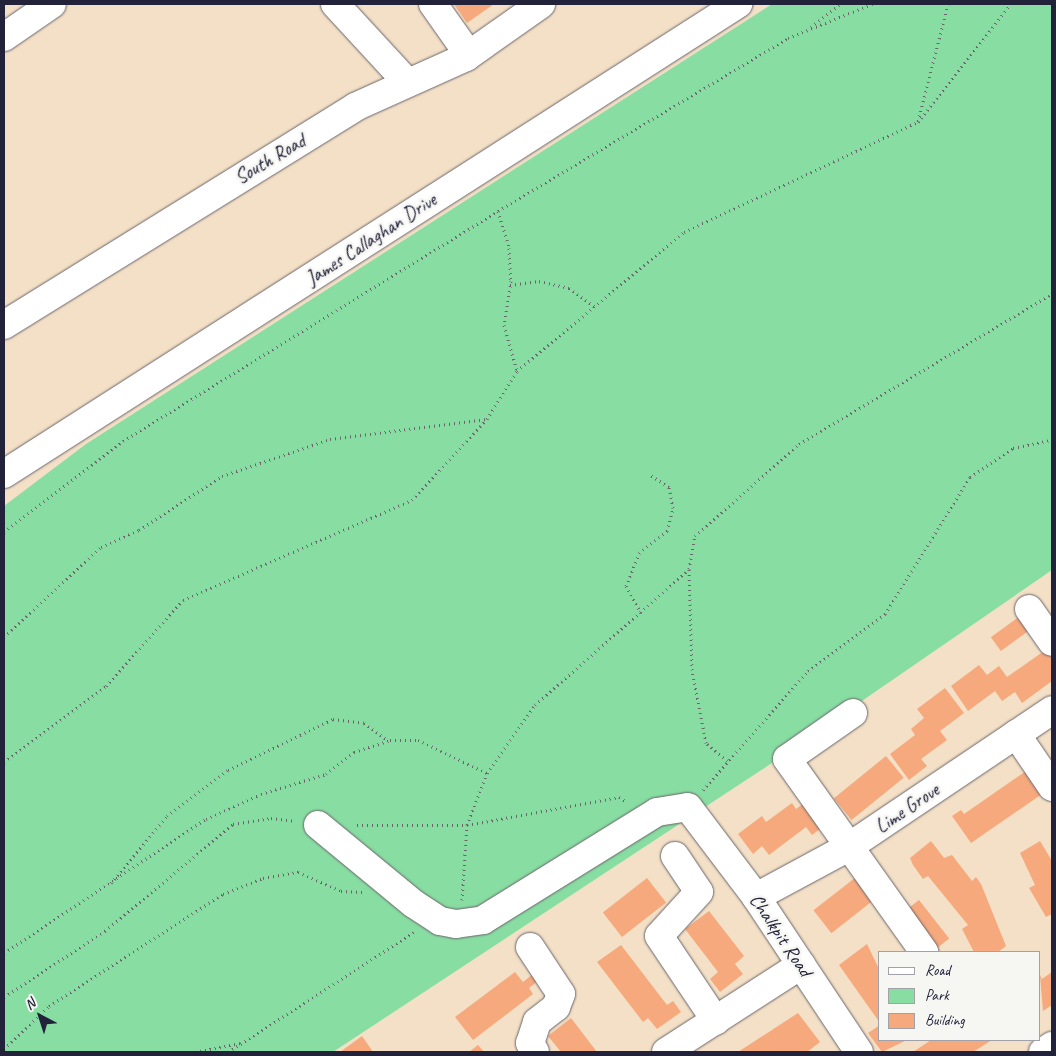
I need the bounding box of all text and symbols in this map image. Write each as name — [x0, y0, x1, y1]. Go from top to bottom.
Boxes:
street label: South Road — [230, 129, 310, 189]
street label: James Callaghan Drive — [301, 188, 441, 290]
street label: Lime Grove — [870, 778, 944, 838]
street label: Chalkpit Road — [745, 889, 817, 981]
legend — [878, 951, 1041, 1041]
text: Road — [925, 961, 950, 980]
text: Park — [925, 986, 949, 1005]
north arrow — [15, 991, 65, 1041]
text: N — [21, 995, 39, 1013]
text: Building — [925, 1011, 964, 1030]

